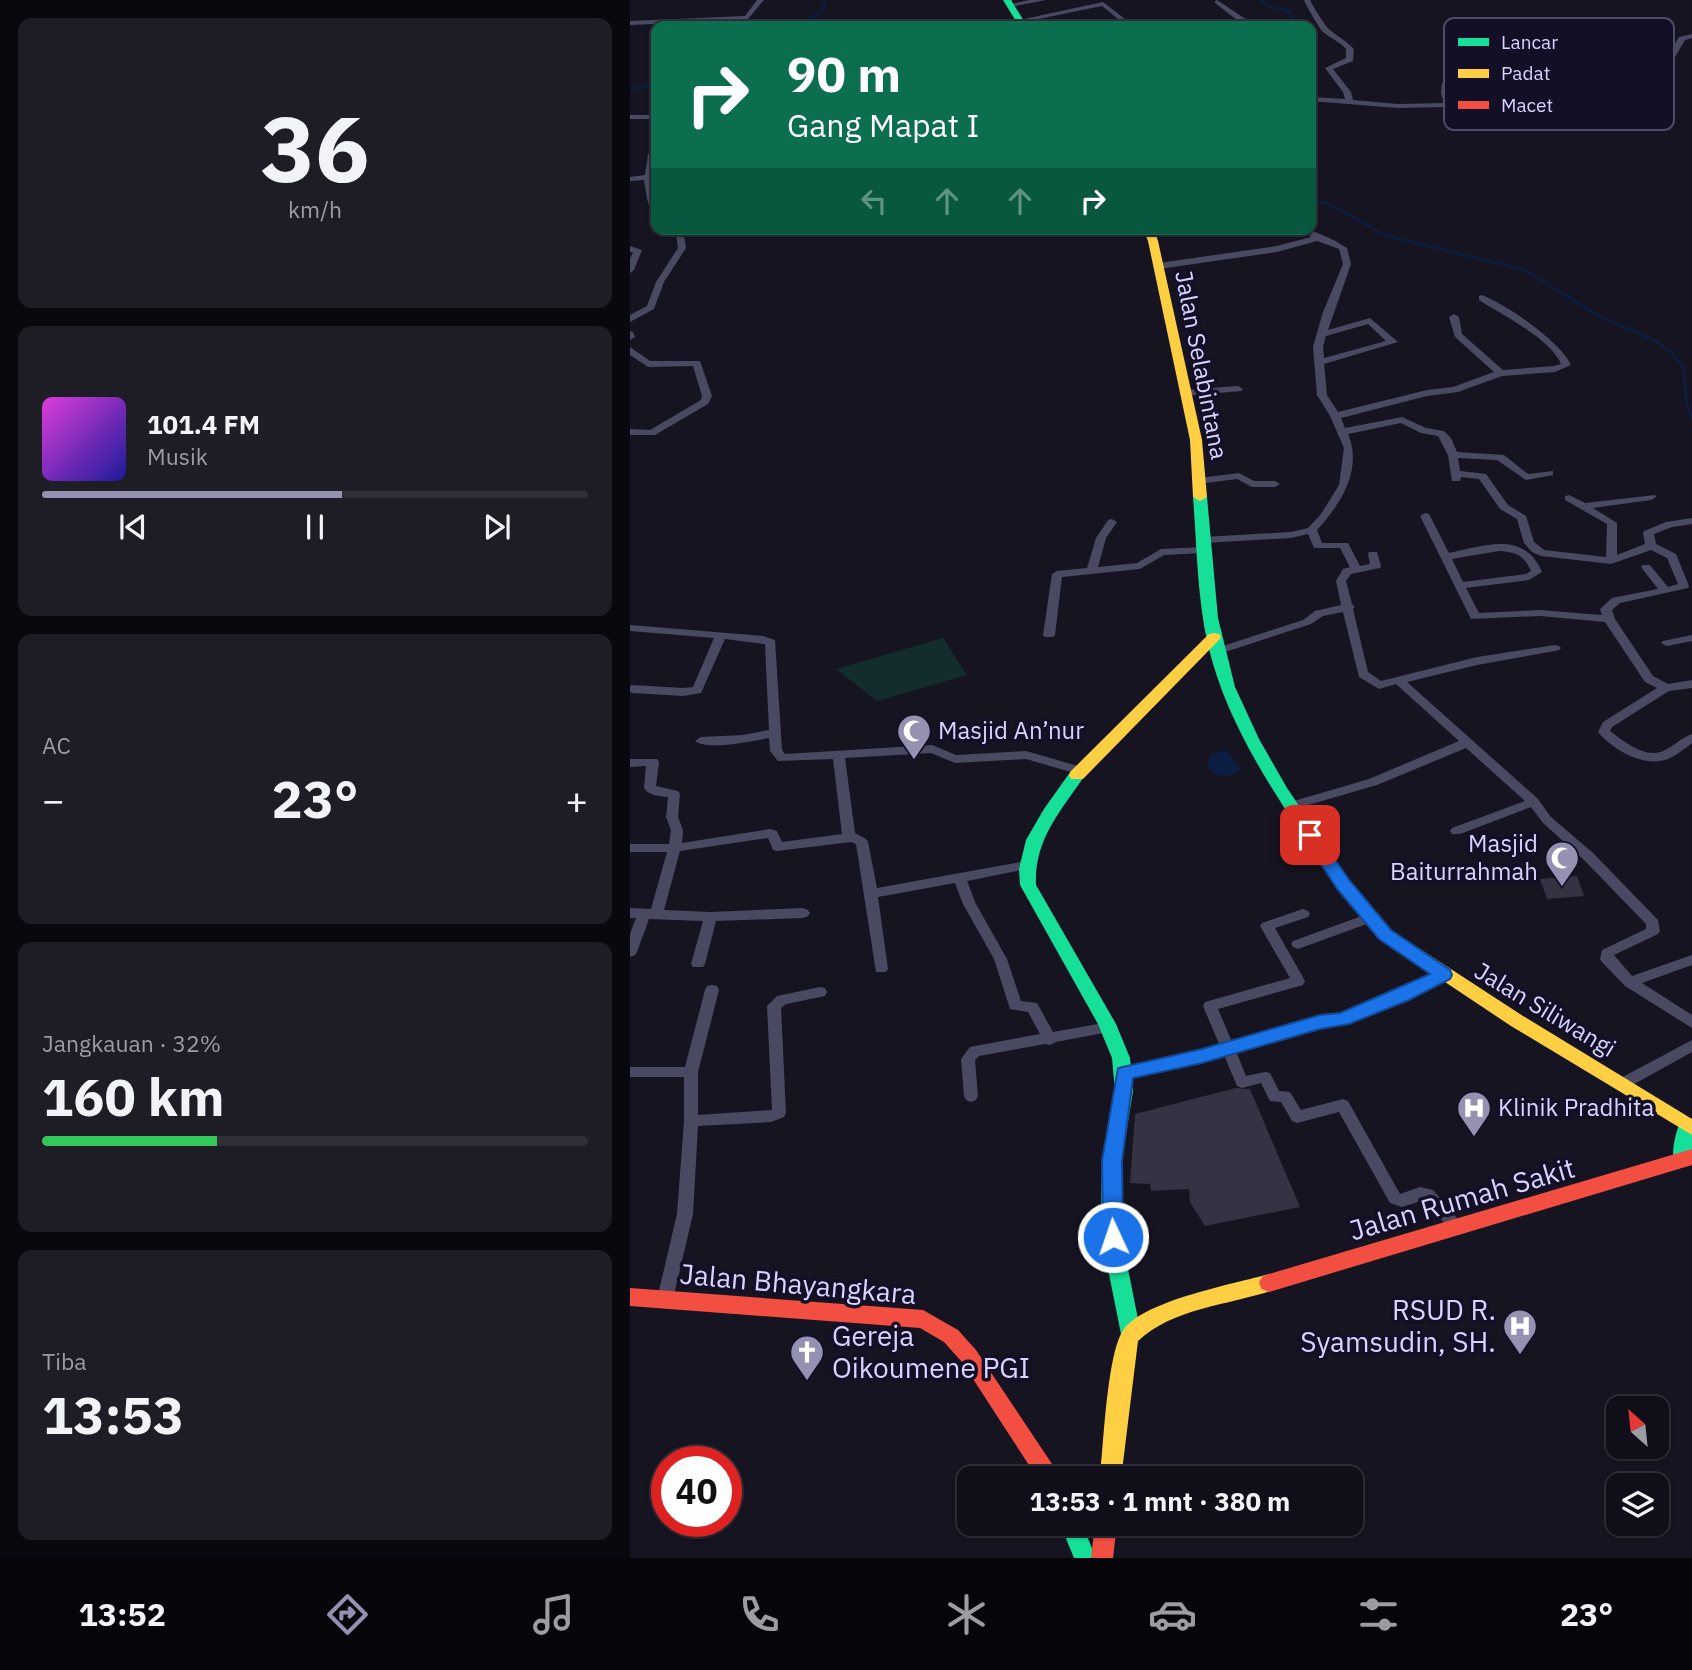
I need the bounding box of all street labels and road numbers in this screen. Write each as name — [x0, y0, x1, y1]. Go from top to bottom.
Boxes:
street label: Jalan Selabintana — [1168, 268, 1236, 462]
street label: Jalan Siliwangi — [1469, 954, 1622, 1064]
street label: Jalan Rumah Sakit — [1345, 1149, 1579, 1248]
street label: Jalan Bhayangkara — [678, 1255, 918, 1312]

